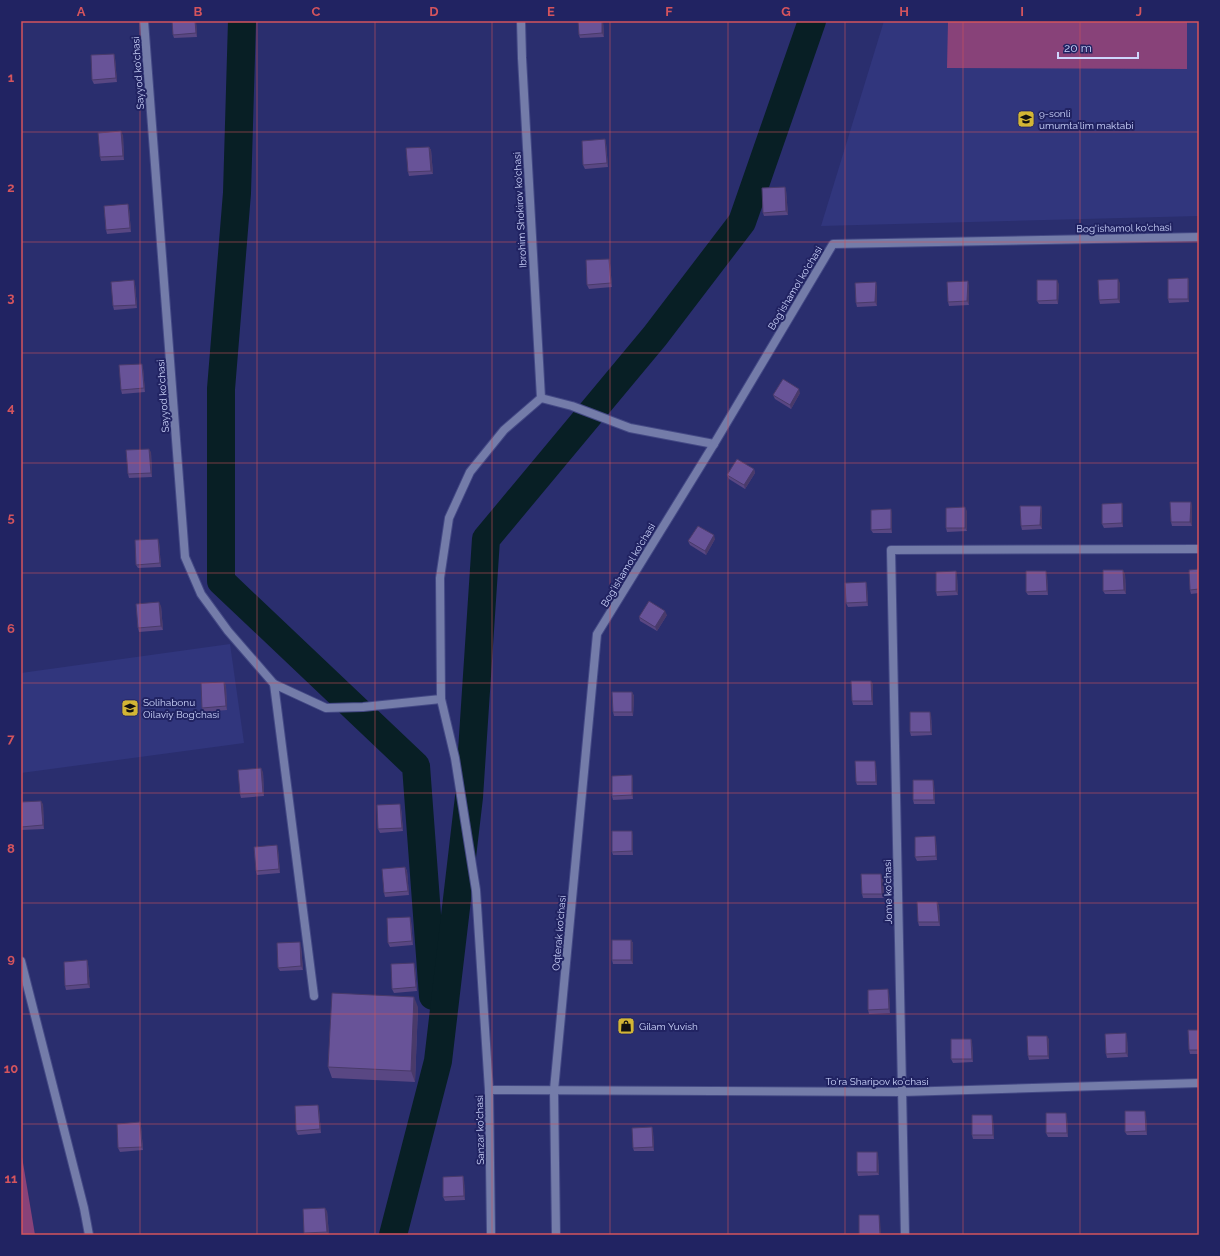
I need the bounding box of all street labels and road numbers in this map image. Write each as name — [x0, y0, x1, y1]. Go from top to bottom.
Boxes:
street label: Sayyod ko'chasi — [130, 36, 146, 110]
street label: Ibrohim Shokirov ko'chasi — [511, 152, 529, 268]
street label: Bog'ishamol ko'chasi — [1076, 222, 1172, 234]
street label: Bog'ishamol ko'chasi — [766, 244, 824, 332]
street label: Sayyod ko'chasi — [155, 359, 171, 433]
street label: Bog'ishamol ko'chasi — [599, 521, 657, 609]
street label: Jome ko'chasi — [882, 860, 894, 924]
street label: Oqterak ko'chasi — [550, 895, 568, 971]
street label: To'ra Sharipov ko'chasi — [825, 1076, 929, 1087]
street label: Sanzar ko'chasi — [474, 1095, 486, 1165]

